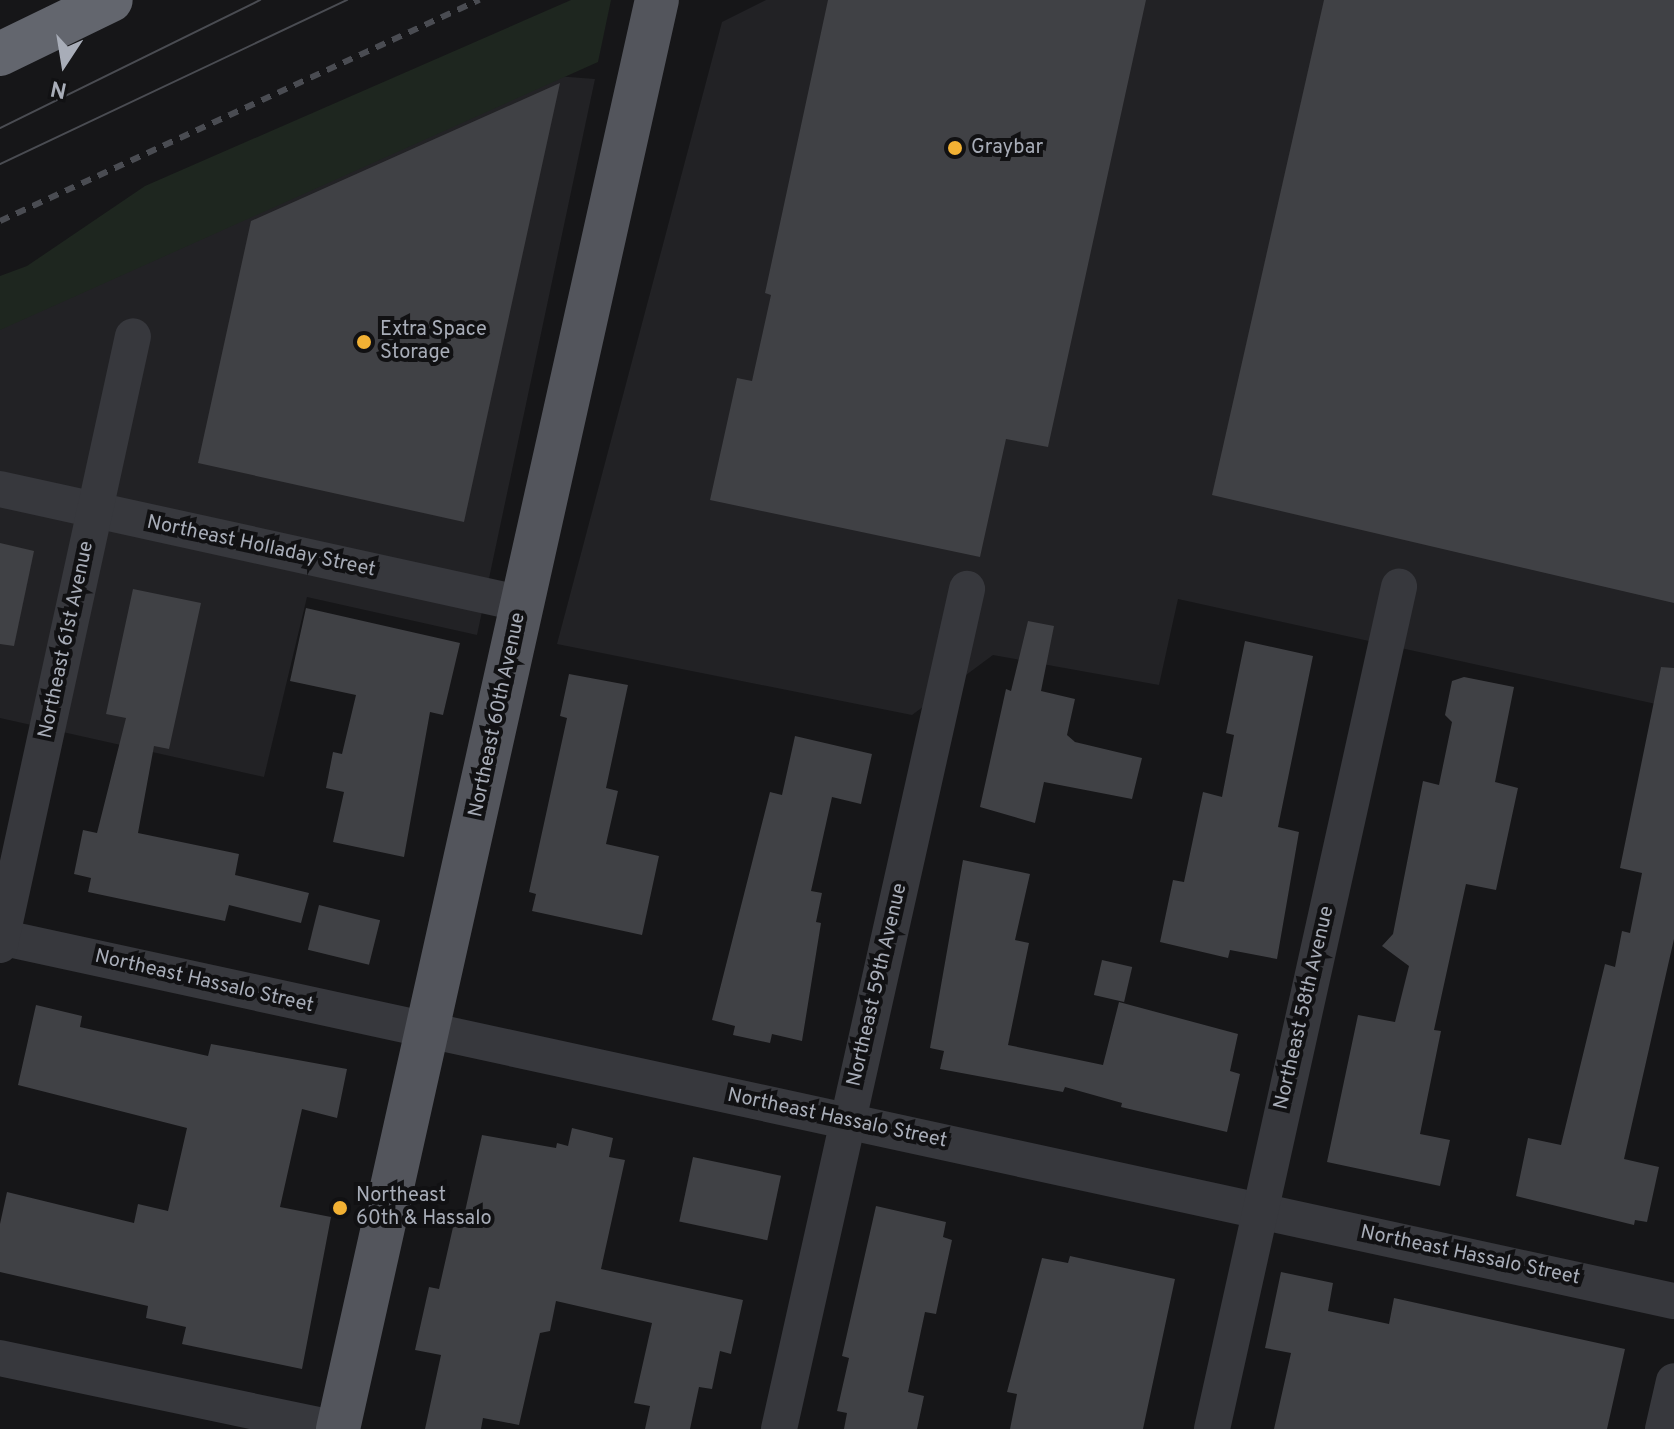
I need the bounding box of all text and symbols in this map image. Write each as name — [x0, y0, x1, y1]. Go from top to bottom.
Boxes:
north arrow — [24, 24, 104, 104]
text: N — [48, 73, 69, 103]
place label: Graybar — [971, 136, 1043, 160]
marker: Graybar — [946, 139, 964, 157]
place label: Extra Space Storage — [380, 318, 487, 365]
marker: Extra Space Storage — [355, 333, 373, 351]
street label: Northeast Holladay Street — [144, 511, 378, 583]
street label: Northeast 61st Avenue — [34, 539, 100, 741]
street label: Northeast 60th Avenue — [464, 610, 532, 820]
street label: Northeast 59th Avenue — [843, 881, 913, 1089]
street label: Northeast 58th Avenue — [1270, 904, 1340, 1112]
street label: Northeast Hassalo Street — [92, 945, 316, 1019]
street label: Northeast Hassalo Street — [725, 1084, 949, 1154]
place label: Northeast 60th & Hassalo — [356, 1184, 492, 1231]
marker: Northeast 60th & Hassalo — [331, 1199, 349, 1217]
street label: Northeast Hassalo Street — [1358, 1221, 1582, 1291]

